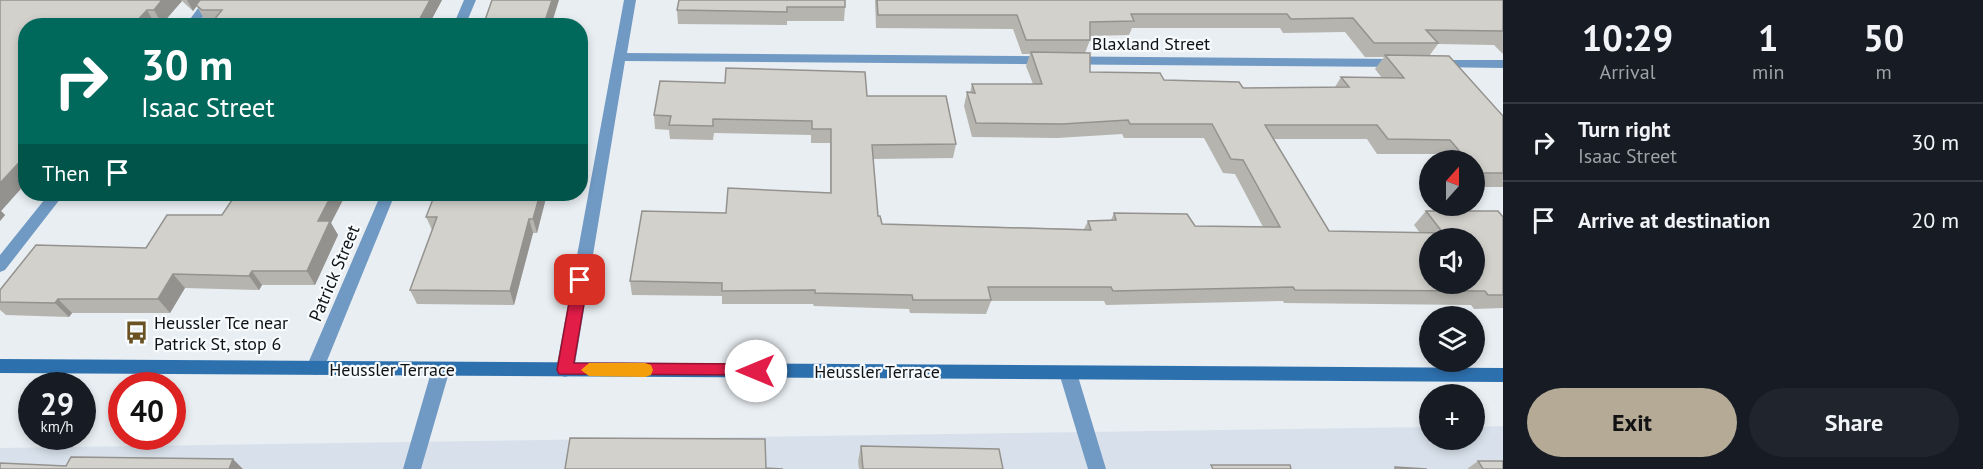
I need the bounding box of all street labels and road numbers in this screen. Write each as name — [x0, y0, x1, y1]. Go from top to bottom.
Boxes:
street label: Blaxland Street — [1092, 32, 1210, 55]
street label: Patrick Street — [303, 221, 365, 325]
street label: Heussler Terrace — [329, 358, 455, 381]
street label: Heussler Terrace — [814, 360, 940, 383]

